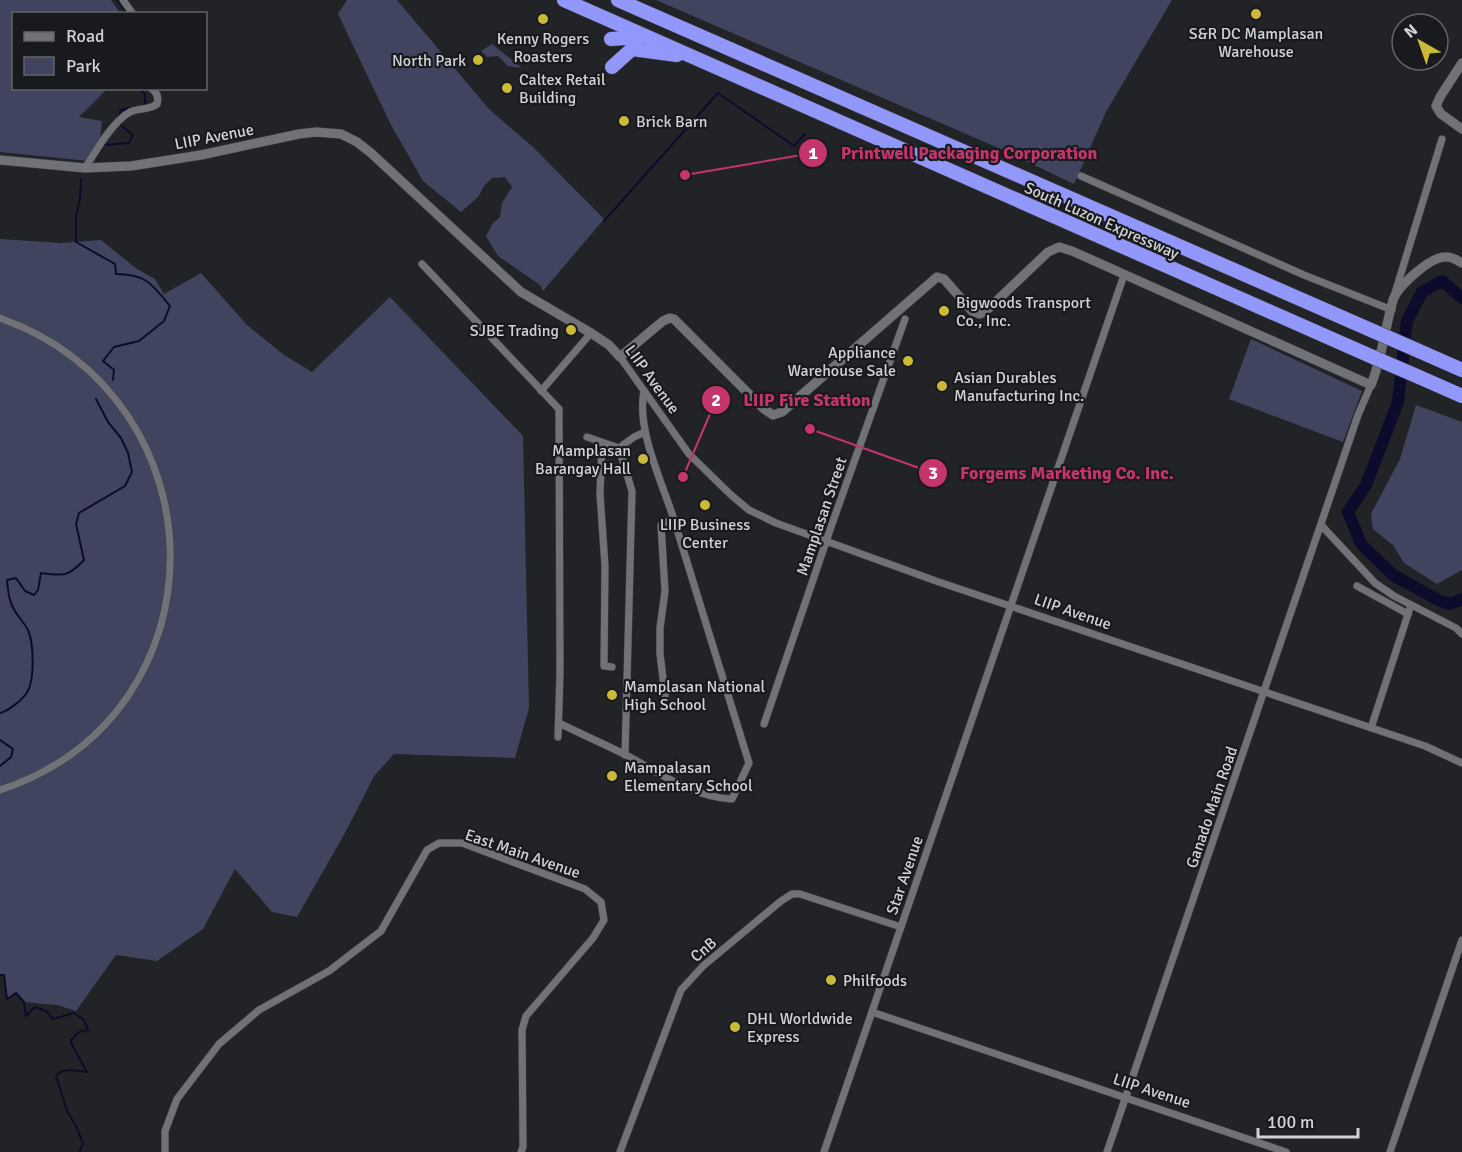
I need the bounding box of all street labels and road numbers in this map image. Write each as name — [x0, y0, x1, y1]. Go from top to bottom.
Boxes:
street label: LIIP Avenue — [173, 120, 255, 154]
street label: South Luzon Expressway — [1021, 178, 1183, 264]
street label: LIIP Avenue — [621, 341, 684, 418]
street label: Mamplasan Street — [792, 454, 852, 578]
street label: LIIP Avenue — [1031, 589, 1114, 634]
street label: Ganado Main Road — [1182, 744, 1242, 871]
street label: East Main Avenue — [462, 825, 583, 883]
street label: Star Avenue — [882, 833, 928, 917]
street label: CnB — [687, 933, 721, 967]
street label: LIIP Avenue — [1110, 1069, 1193, 1113]

